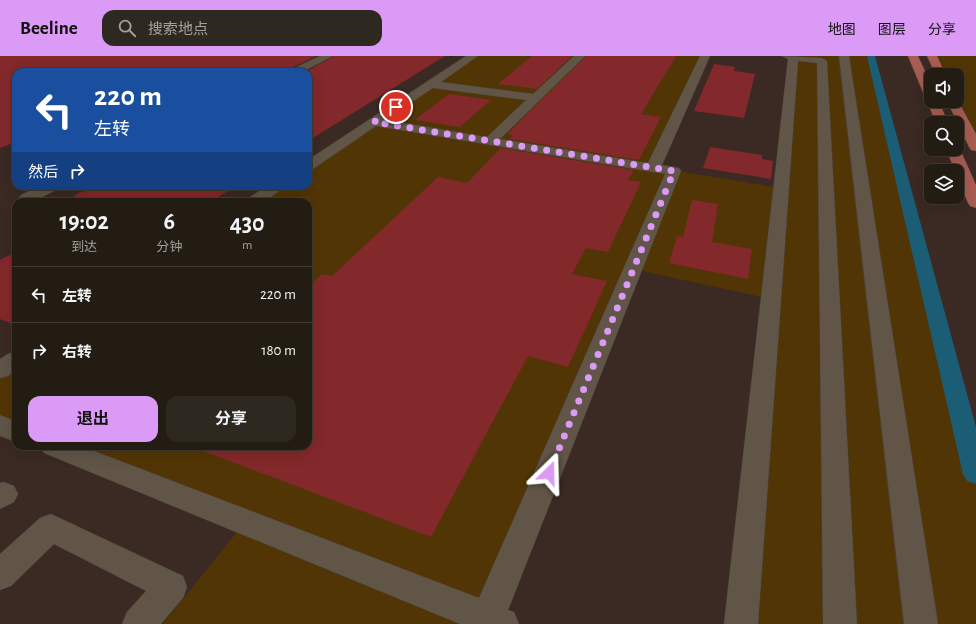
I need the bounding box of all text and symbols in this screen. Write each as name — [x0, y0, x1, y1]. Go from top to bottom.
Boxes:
search box — [102, 10, 382, 46]
icon: search — [116, 17, 138, 39]
text: Beeline — [20, 19, 78, 38]
text: 搜索地点 — [148, 22, 208, 37]
text: 地图 — [828, 23, 856, 37]
text: 图层 — [878, 23, 906, 37]
text: 分享 — [928, 23, 956, 37]
map controls — [924, 68, 964, 204]
button: sound — [924, 68, 964, 108]
text: 220 m — [94, 83, 162, 111]
icon: left — [28, 84, 80, 136]
pin — [379, 90, 413, 124]
icon: arrive — [385, 96, 407, 118]
button: search — [924, 116, 964, 156]
text: 左转 — [94, 121, 130, 139]
icon: right — [66, 160, 88, 182]
button: layers — [924, 164, 964, 204]
text: 然后 — [28, 165, 58, 180]
text: 19:02 — [59, 210, 109, 234]
text: 6 — [164, 210, 175, 234]
text: 430 — [230, 212, 265, 236]
text: m — [242, 239, 252, 252]
text: 到达 — [71, 241, 97, 254]
text: 分钟 — [156, 241, 182, 254]
icon: left — [28, 284, 50, 306]
text: 220 m — [260, 287, 296, 302]
text: 左转 — [62, 289, 92, 304]
icon: right — [28, 340, 50, 362]
text: 180 m — [261, 343, 296, 358]
text: 右转 — [62, 345, 92, 360]
button: 退出 — [28, 396, 158, 442]
button: 分享 — [166, 396, 296, 442]
position arrow — [528, 452, 570, 494]

